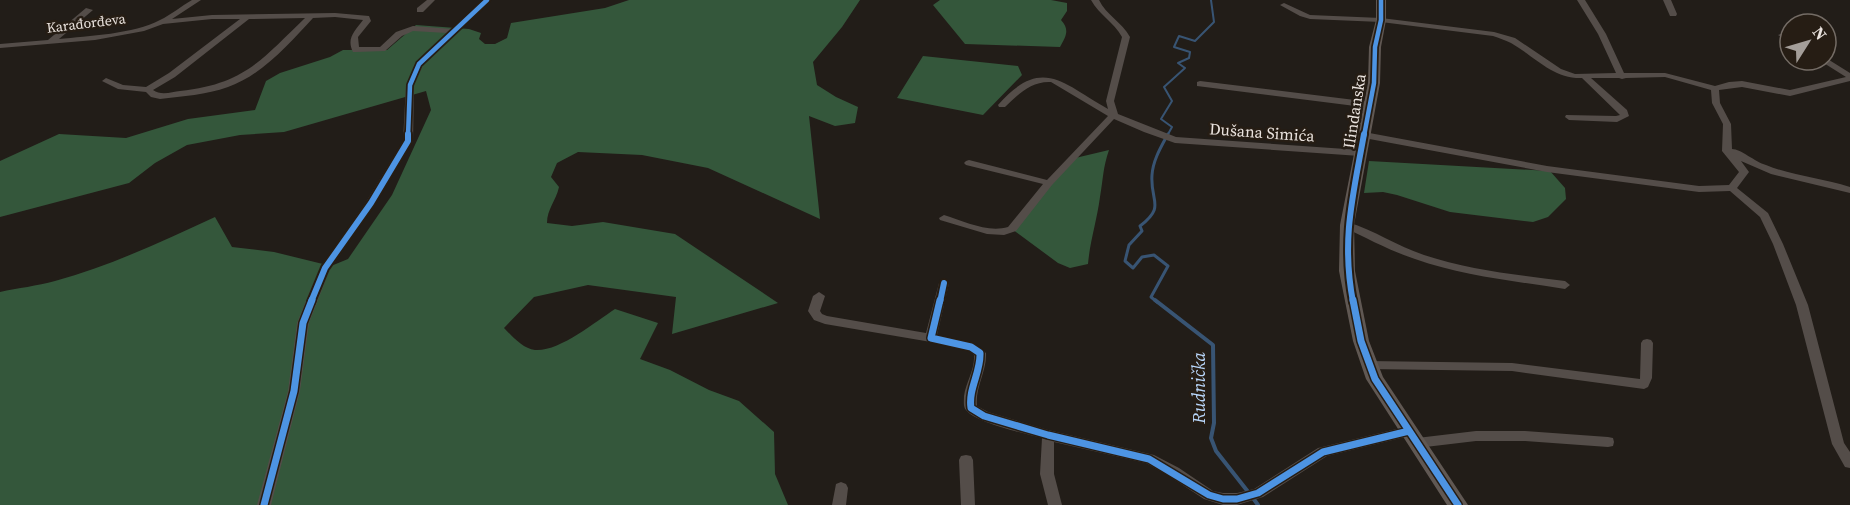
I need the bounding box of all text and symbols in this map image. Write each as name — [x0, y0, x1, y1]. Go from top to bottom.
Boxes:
street label: Karađorđeva — [45, 8, 128, 38]
north arrow — [1778, 12, 1838, 72]
text: N — [1808, 22, 1832, 45]
street label: Ilindanska — [1337, 71, 1371, 150]
street label: Dušana Simića — [1209, 117, 1316, 147]
water label: Rudnička — [1186, 352, 1211, 425]

